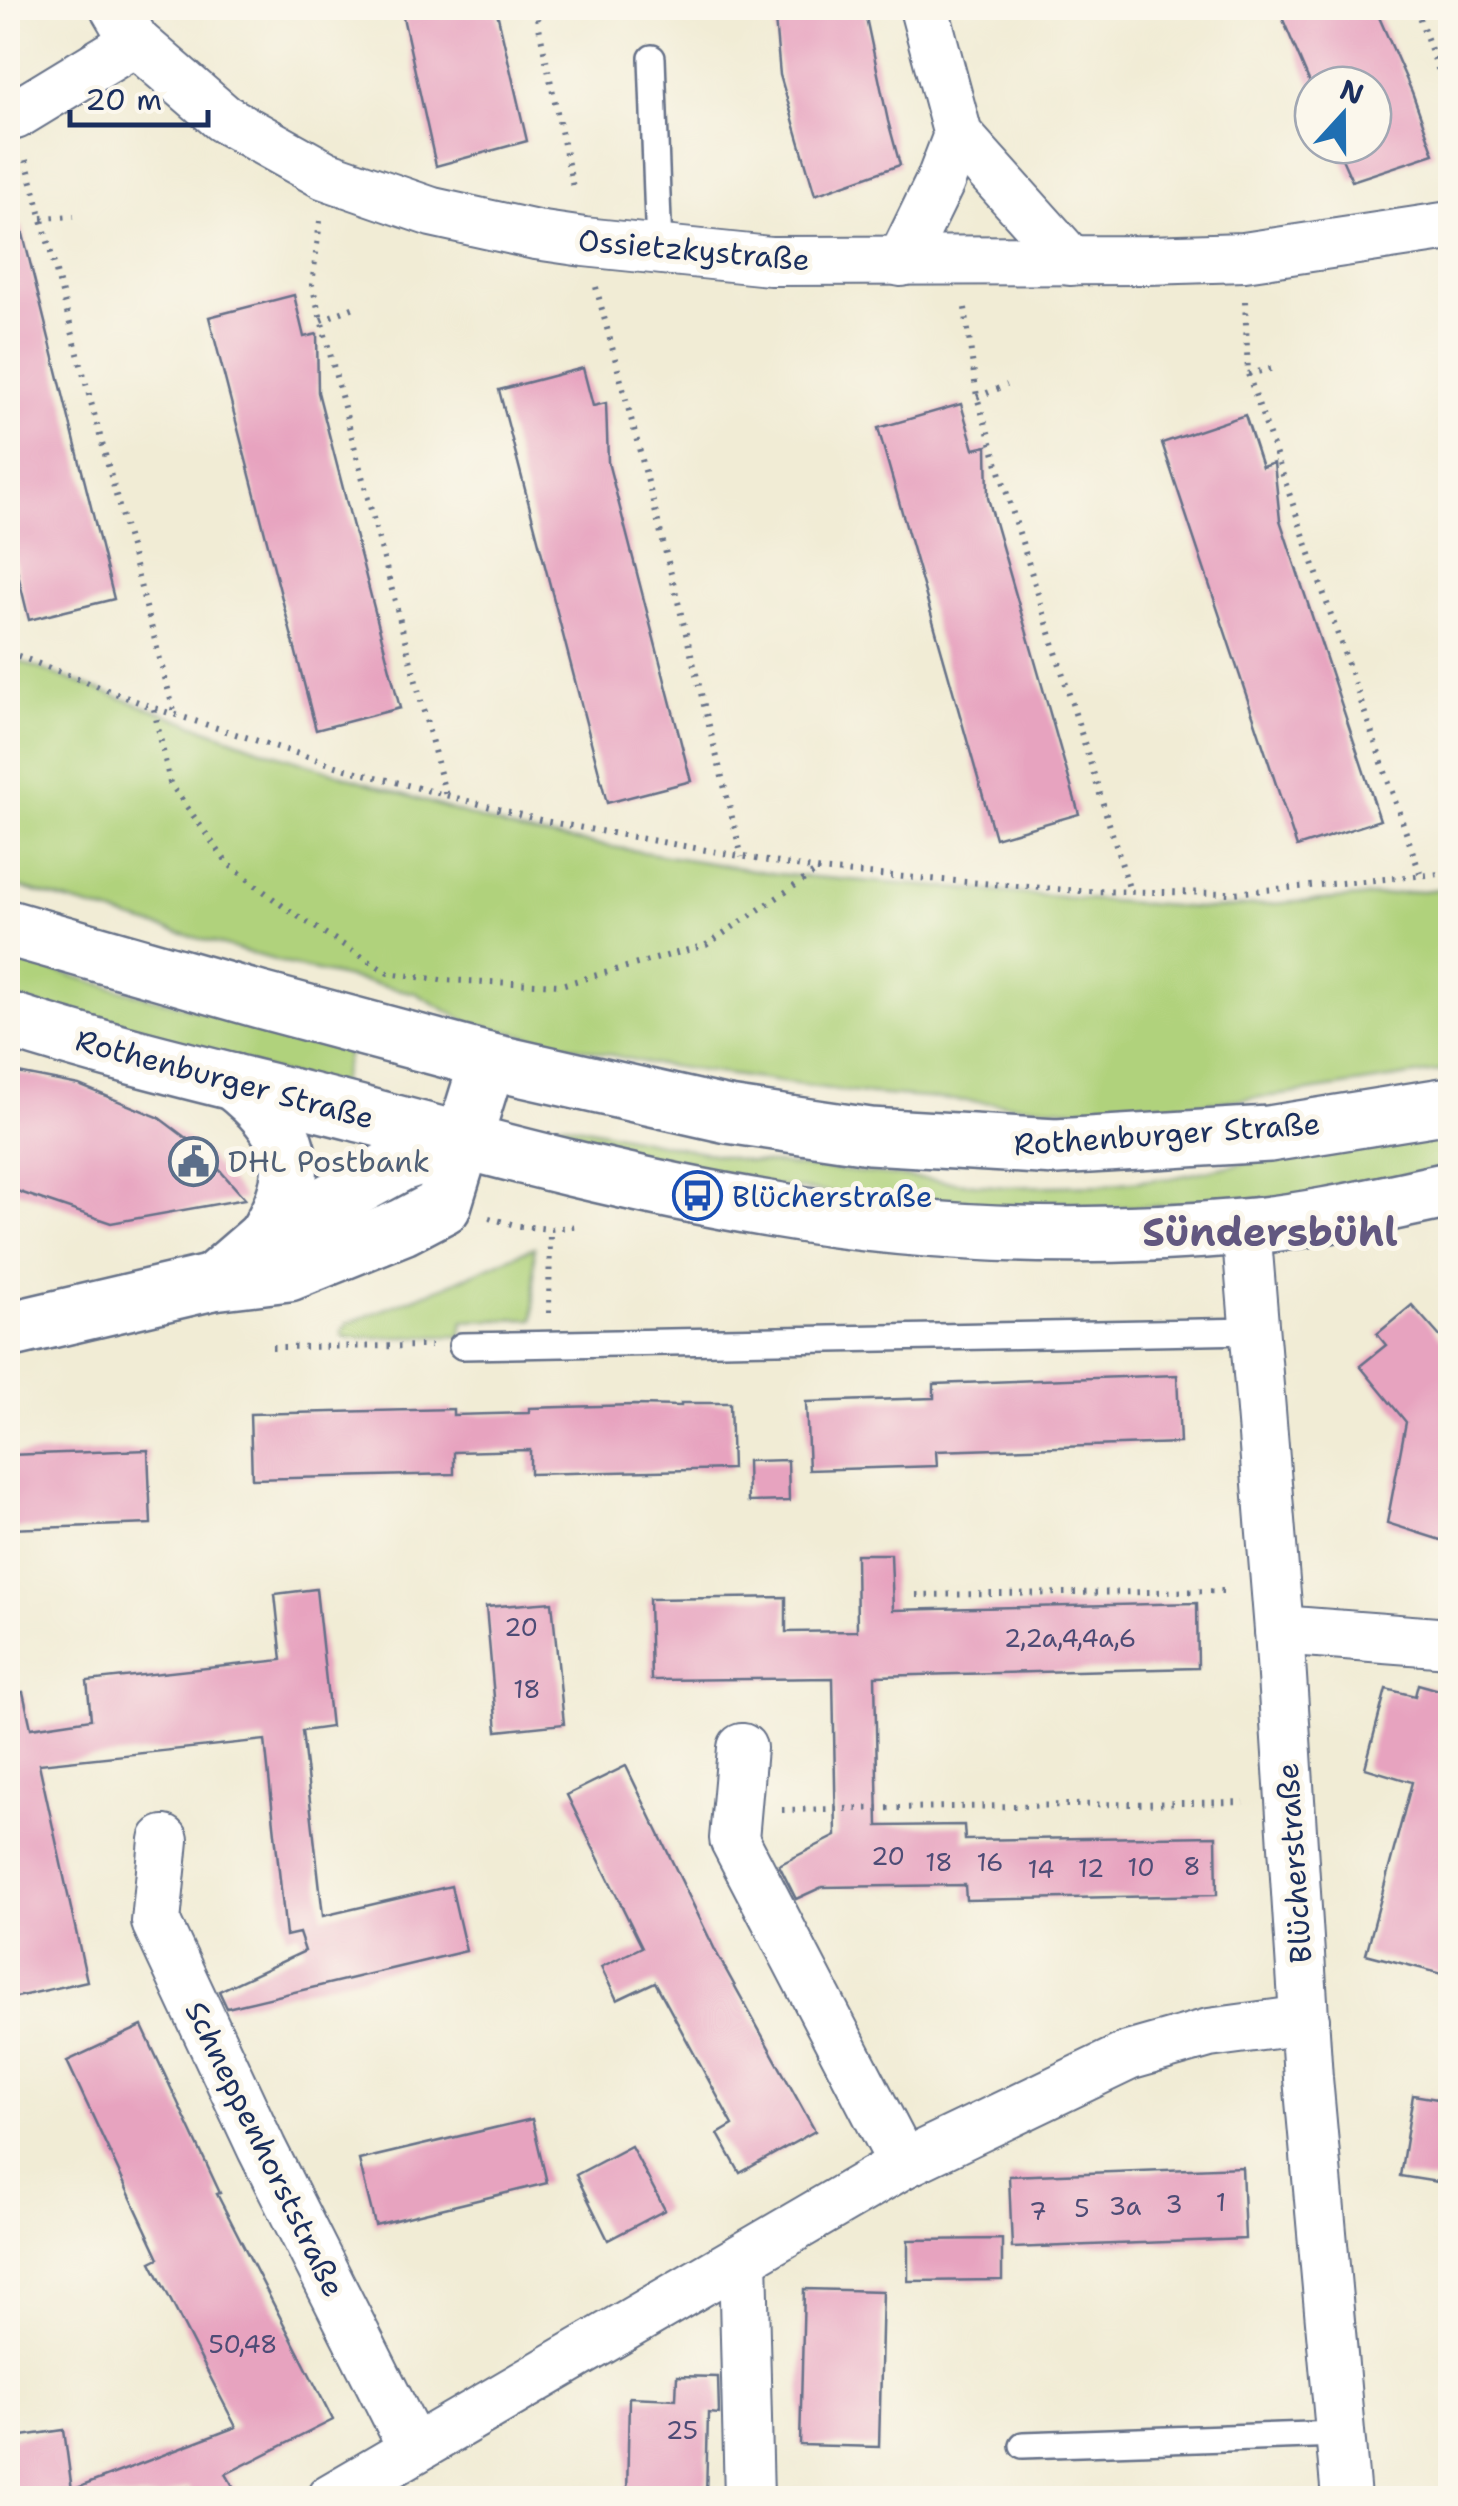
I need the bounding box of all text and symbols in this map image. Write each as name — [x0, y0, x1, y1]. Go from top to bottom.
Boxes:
scale bar — [70, 65, 208, 127]
north arrow — [1293, 65, 1393, 165]
text: N — [1335, 70, 1369, 113]
text: 20 m — [85, 79, 162, 120]
street label: Ossietzkystraße — [576, 219, 812, 281]
street label: Rothenburger Straße — [71, 1019, 379, 1139]
street label: Rothenburger Straße — [1012, 1103, 1322, 1165]
public building icon: DHL Postbank — [167, 1135, 219, 1187]
place label: DHL Postbank — [228, 1141, 430, 1182]
bus stop icon: Blücherstraße — [671, 1170, 723, 1222]
place label: Blücherstraße — [732, 1176, 933, 1217]
district label: Sündersbühl — [1142, 1205, 1398, 1259]
house number: 20 — [504, 1610, 538, 1644]
house number: 2,2a,4,4a,6 — [1004, 1621, 1136, 1655]
house number: 18 — [513, 1672, 541, 1706]
street label: Blücherstraße — [1267, 1761, 1321, 1965]
house number: 20 — [871, 1839, 905, 1873]
house number: 18 — [925, 1845, 953, 1879]
house number: 16 — [976, 1845, 1004, 1879]
house number: 8 — [1183, 1849, 1201, 1883]
house number: 10 — [1127, 1850, 1155, 1884]
house number: 12 — [1078, 1851, 1104, 1885]
house number: 14 — [1028, 1852, 1054, 1886]
street label: Schneppenhorststraße — [176, 1994, 354, 2304]
house number: 1 — [1216, 2185, 1226, 2219]
house number: 3 — [1165, 2187, 1183, 2221]
house number: 3a — [1109, 2189, 1142, 2223]
house number: 5 — [1074, 2191, 1090, 2225]
house number: 7 — [1029, 2194, 1047, 2228]
house number: 50,48 — [208, 2327, 278, 2361]
house number: 25 — [666, 2413, 698, 2447]

